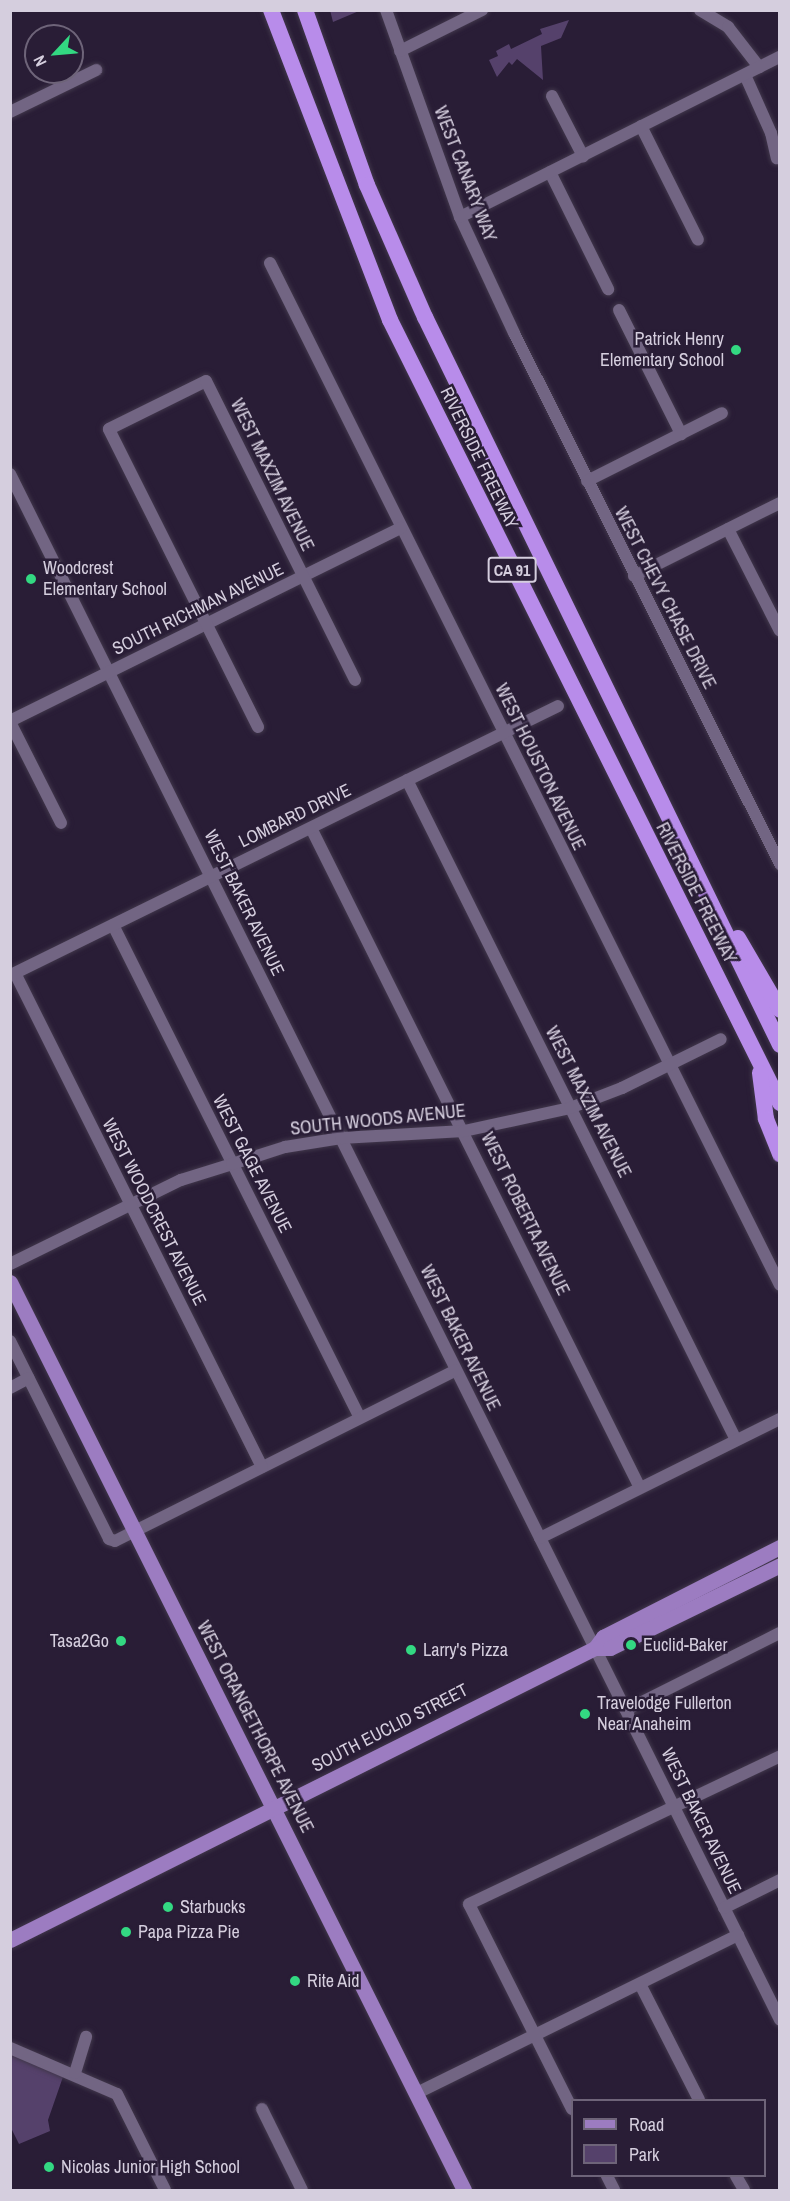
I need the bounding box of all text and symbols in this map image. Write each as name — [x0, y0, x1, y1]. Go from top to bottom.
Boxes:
north arrow — [24, 24, 84, 84]
text: N — [28, 52, 52, 70]
street label: WEST CANARY WAY — [429, 103, 501, 245]
place label: Patrick Henry Elementary School — [600, 329, 724, 372]
marker: Patrick Henry Elementary School — [729, 343, 743, 357]
street label: RIVERSIDE FREEWAY — [435, 384, 523, 532]
street label: WEST MAXZIM AVENUE — [225, 395, 319, 555]
street label: WEST CHEVY CHASE DRIVE — [610, 503, 720, 693]
road number: CA 91 — [486, 557, 538, 583]
place label: Woodcrest Elementary School — [43, 558, 167, 600]
street label: SOUTH RICHMAN AVENUE — [109, 558, 287, 660]
marker: Woodcrest Elementary School — [24, 572, 38, 586]
street label: WEST HOUSTON AVENUE — [490, 680, 590, 854]
street label: LOMBARD DRIVE — [235, 780, 355, 852]
street label: RIVERSIDE FREEWAY — [651, 819, 741, 967]
street label: WEST BAKER AVENUE — [199, 826, 289, 980]
street label: WEST MAXZIM AVENUE — [540, 1022, 636, 1182]
street label: WEST GAGE AVENUE — [208, 1091, 296, 1237]
street label: SOUTH WOODS AVENUE — [289, 1100, 467, 1140]
street label: WEST WOODCREST AVENUE — [97, 1114, 211, 1310]
street label: WEST ROBERTA AVENUE — [476, 1128, 574, 1300]
street label: WEST BAKER AVENUE — [415, 1261, 505, 1415]
street label: WEST ORANGETHORPE AVENUE — [192, 1617, 318, 1837]
place label: Tasa2Go — [50, 1630, 109, 1652]
marker: Tasa2Go — [114, 1634, 128, 1648]
place label: Euclid-Baker — [643, 1634, 727, 1656]
marker: Euclid-Baker — [624, 1638, 638, 1652]
place label: Larry's Pizza — [423, 1639, 508, 1661]
marker: Larry's Pizza — [404, 1643, 418, 1657]
street label: SOUTH EUCLID STREET — [308, 1679, 472, 1777]
place label: Travelodge Fullerton Near Anaheim — [597, 1693, 732, 1736]
marker: Travelodge Fullerton Near Anaheim — [578, 1707, 592, 1721]
street label: WEST BAKER AVENUE — [656, 1744, 746, 1898]
place label: Starbucks — [180, 1896, 246, 1918]
marker: Starbucks — [161, 1900, 175, 1914]
place label: Papa Pizza Pie — [138, 1921, 240, 1943]
marker: Papa Pizza Pie — [119, 1925, 133, 1939]
place label: Rite Aid — [307, 1970, 360, 1992]
marker: Rite Aid — [288, 1974, 302, 1988]
legend — [571, 2099, 766, 2177]
text: Road — [629, 2112, 664, 2137]
text: Park — [629, 2142, 659, 2167]
place label: Nicolas Junior High School — [61, 2156, 240, 2178]
marker: Nicolas Junior High School — [42, 2160, 56, 2174]

